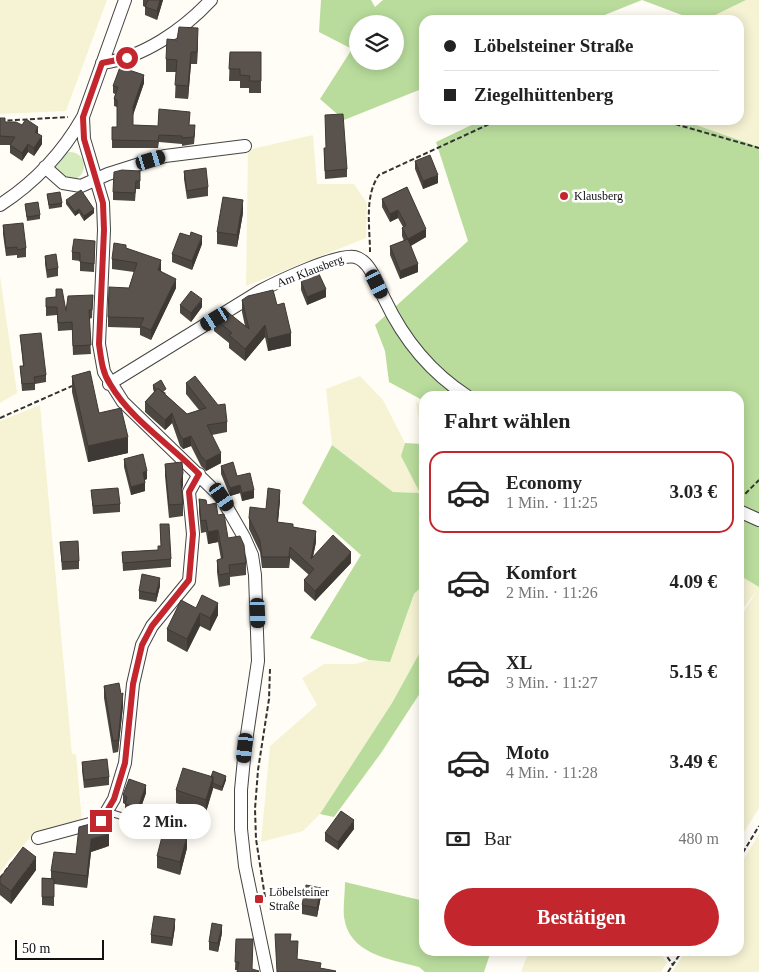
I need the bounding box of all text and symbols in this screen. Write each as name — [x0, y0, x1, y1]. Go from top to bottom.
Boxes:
map controls — [349, 15, 404, 70]
button: layers — [349, 15, 404, 70]
text: Löbelsteiner Straße — [474, 35, 634, 56]
route start — [116, 47, 138, 69]
text: Ziegelhüttenberg — [474, 84, 613, 105]
car — [134, 148, 167, 172]
place label: Klausberg — [574, 189, 623, 203]
marker: Klausberg — [558, 190, 570, 202]
street label: Am Klausberg — [275, 252, 345, 290]
car — [363, 267, 390, 301]
car — [198, 305, 231, 333]
text: Fahrt wählen — [444, 408, 571, 433]
icon: car — [446, 470, 491, 515]
text: Economy — [506, 472, 582, 493]
car — [207, 480, 236, 514]
text: 3.03 € — [670, 481, 717, 502]
text: 1 Min. · 11:25 — [506, 494, 598, 511]
icon: car — [446, 560, 491, 605]
text: Komfort — [506, 562, 577, 583]
text: 4.09 € — [670, 571, 717, 592]
text: 2 Min. · 11:26 — [506, 584, 598, 601]
car — [249, 598, 266, 628]
icon: car — [446, 650, 491, 695]
text: XL — [506, 652, 532, 673]
text: 5.15 € — [670, 661, 717, 682]
text: 3 Min. · 11:27 — [506, 674, 598, 691]
car — [235, 732, 254, 764]
icon: car — [446, 740, 491, 785]
text: Moto — [506, 742, 549, 763]
text: 3.49 € — [670, 751, 717, 772]
text: 4 Min. · 11:28 — [506, 764, 598, 781]
callout: 2 Min. — [118, 804, 211, 838]
route end — [90, 810, 112, 832]
text: 2 Min. — [143, 813, 187, 830]
icon: cash — [444, 825, 472, 853]
text: Bar — [484, 828, 511, 849]
text: 480 m — [679, 830, 719, 847]
place label: Löbelsteiner Straße — [269, 885, 329, 913]
button: Bestätigen — [444, 888, 719, 946]
marker: Löbelsteiner Straße — [253, 893, 265, 905]
scale bar — [15, 937, 104, 960]
text: 50 m — [22, 941, 50, 956]

